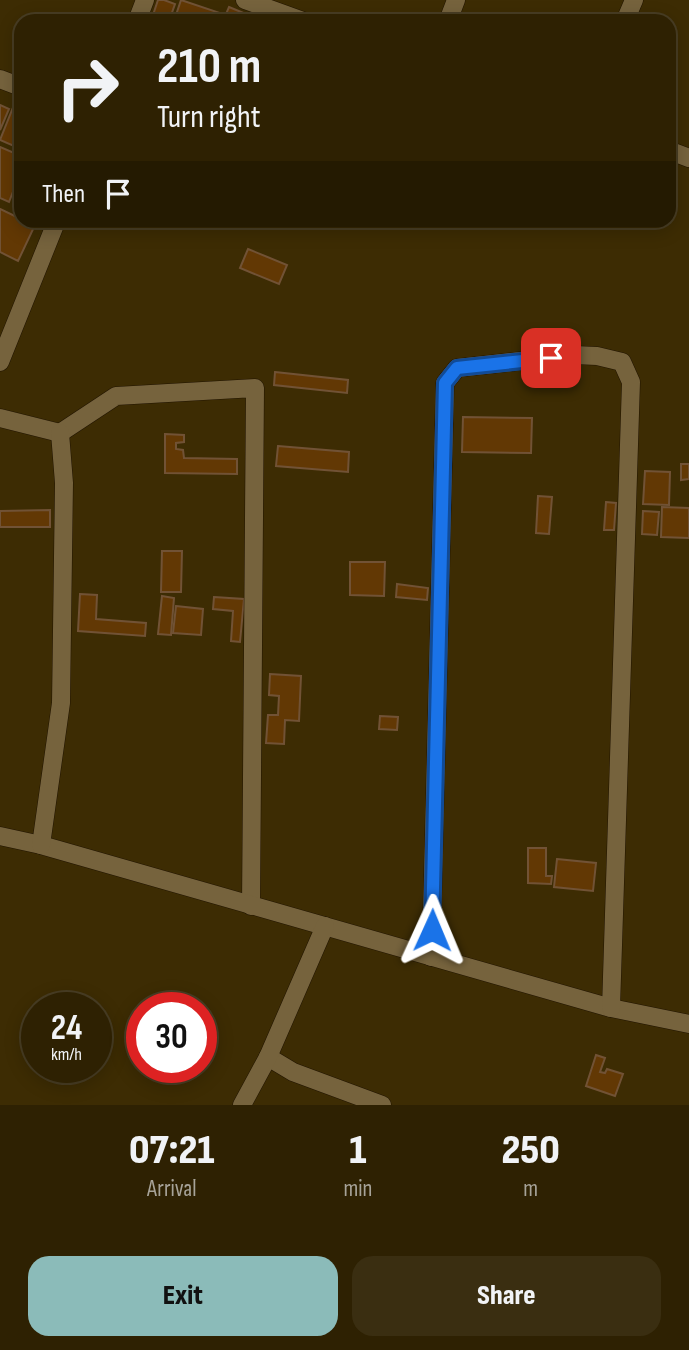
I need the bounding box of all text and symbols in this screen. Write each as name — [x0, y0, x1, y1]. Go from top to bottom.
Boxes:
text: 210 m — [157, 38, 261, 97]
icon: right — [42, 42, 133, 133]
text: Turn right — [157, 98, 261, 137]
icon: arrive — [99, 175, 137, 213]
text: Then — [42, 179, 85, 210]
pin — [521, 328, 581, 388]
icon: arrive — [532, 339, 570, 377]
position arrow — [395, 893, 469, 967]
speed limit sign: 30 — [126, 992, 217, 1083]
text: 24 — [51, 1007, 82, 1050]
text: km/h — [51, 1044, 82, 1065]
text: 07:21 — [129, 1125, 215, 1176]
text: 1 — [349, 1125, 367, 1176]
text: 250 — [501, 1125, 560, 1176]
text: Arrival — [147, 1175, 196, 1203]
text: min — [344, 1175, 372, 1203]
text: m — [523, 1175, 538, 1203]
button: Exit — [28, 1256, 338, 1336]
button: Share — [352, 1256, 661, 1336]

